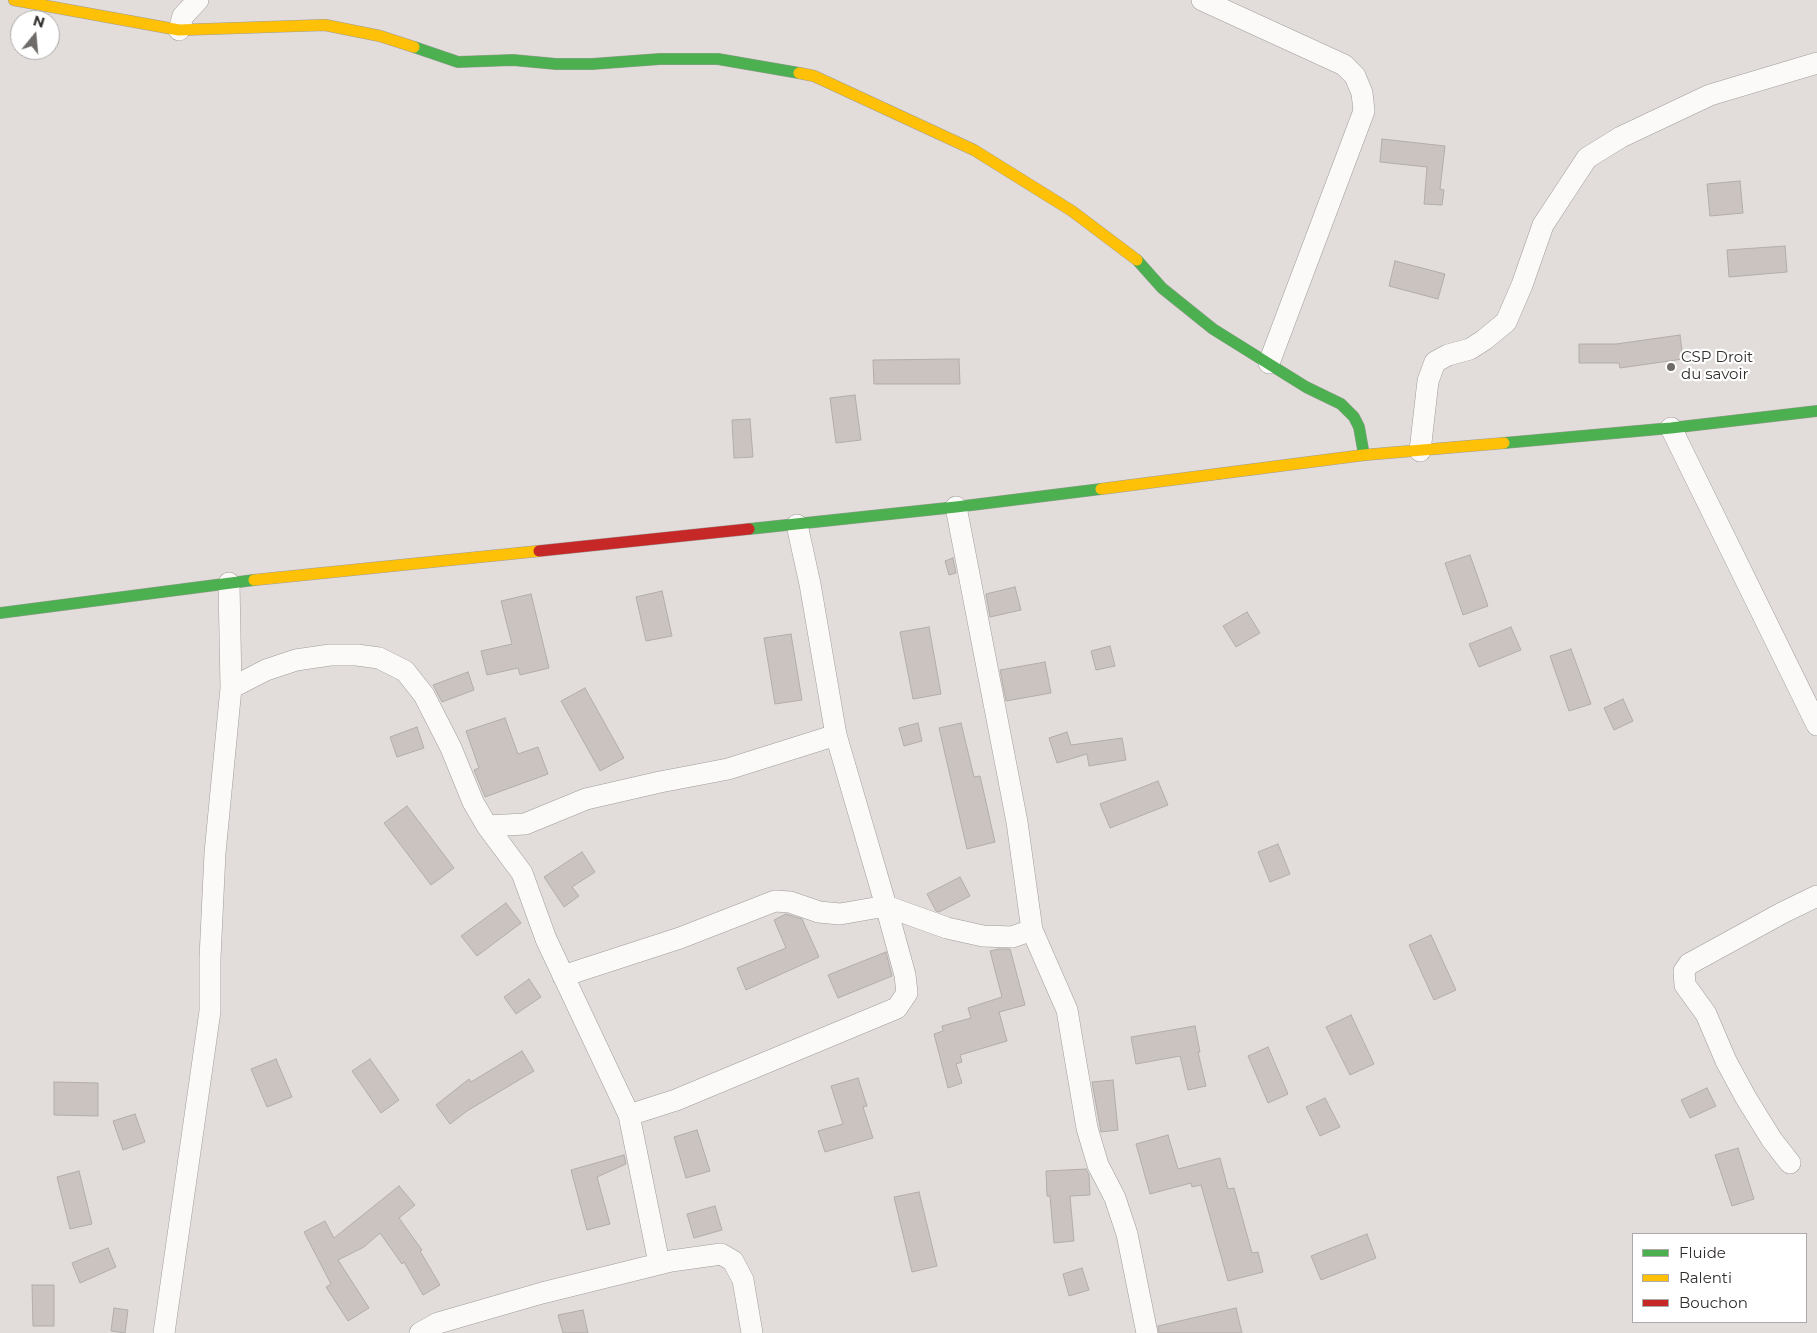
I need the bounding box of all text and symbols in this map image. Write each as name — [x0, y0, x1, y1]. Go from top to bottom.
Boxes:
north arrow — [10, 10, 60, 60]
text: N — [31, 11, 47, 32]
place label: CSP Droit du savoir — [1681, 349, 1753, 384]
marker: CSP Droit du savoir — [1665, 361, 1677, 373]
legend — [1632, 1233, 1807, 1323]
text: Fluide — [1679, 1243, 1726, 1262]
text: Ralenti — [1679, 1268, 1732, 1287]
text: Bouchon — [1679, 1293, 1748, 1312]

